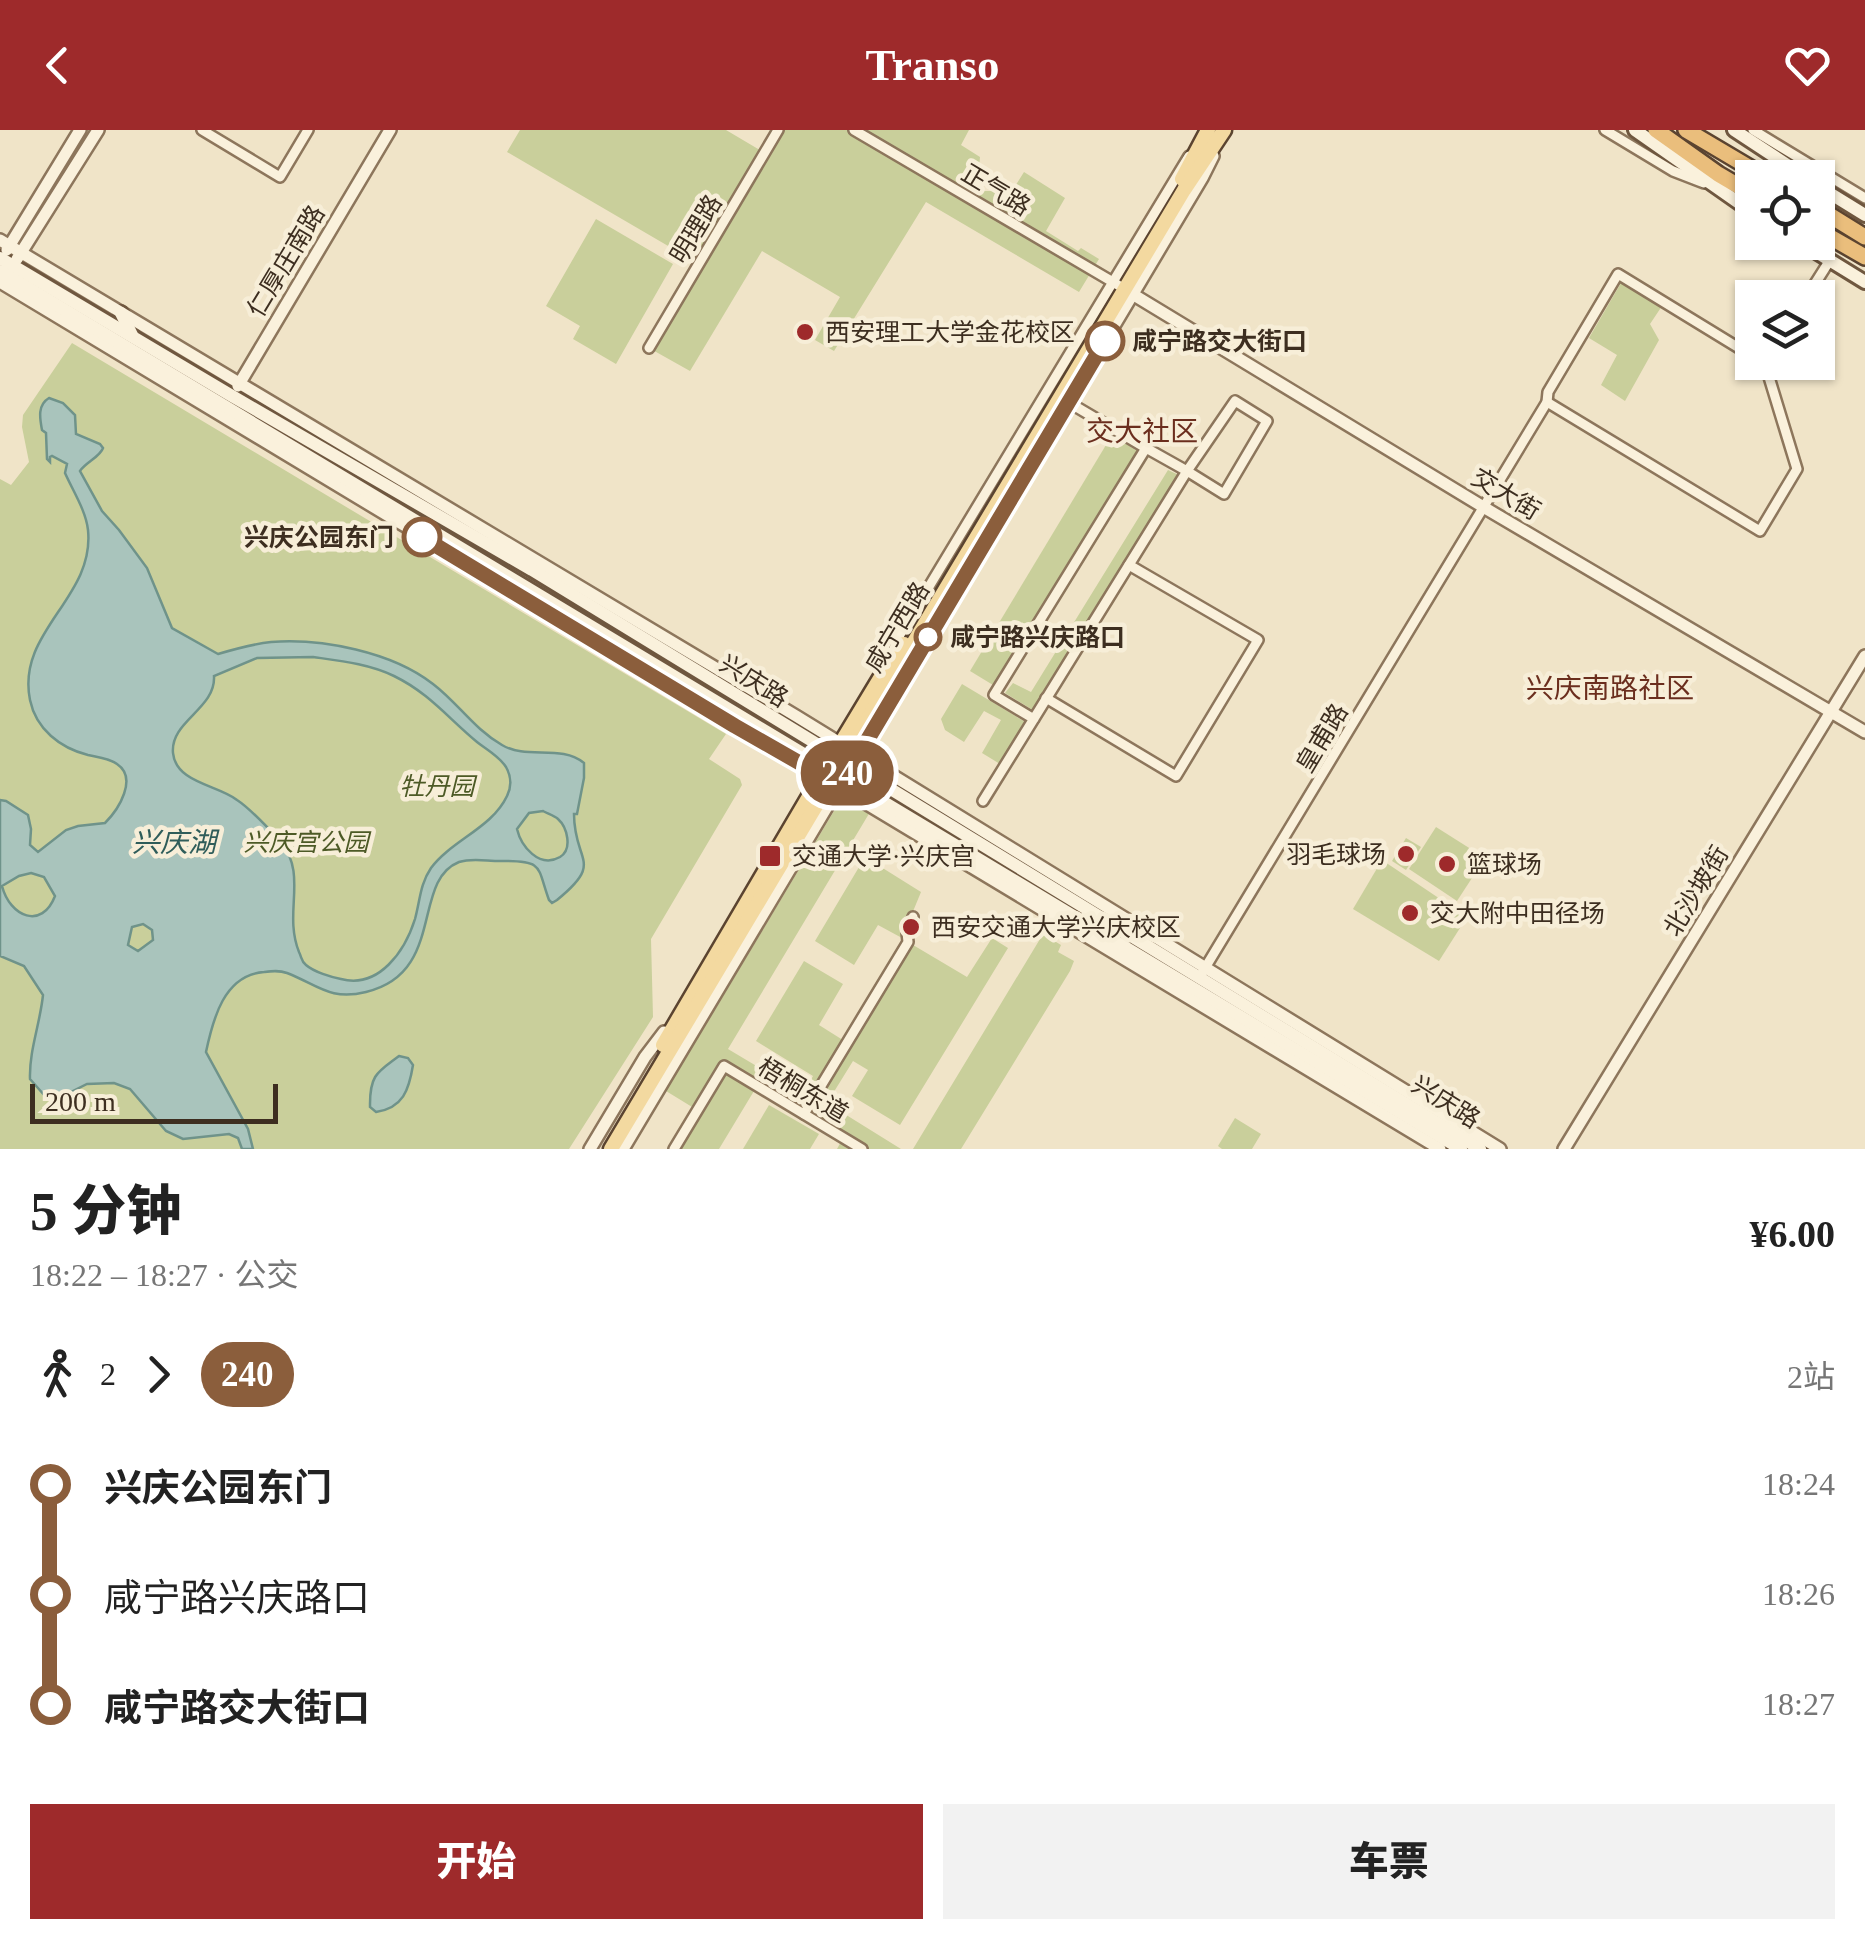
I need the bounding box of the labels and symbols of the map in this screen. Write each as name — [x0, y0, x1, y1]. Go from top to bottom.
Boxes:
street label: 正气路 — [957, 159, 1035, 221]
street label: 明理路 — [665, 190, 727, 268]
street label: 仁厚庄南路 — [242, 200, 330, 322]
place label: 西安理工大学金花校区 — [825, 319, 1075, 346]
marker: 西安理工大学金花校区 — [794, 321, 816, 343]
marker: 咸宁路交大街口 — [1086, 322, 1124, 360]
place label: 咸宁路交大街口 — [1132, 328, 1307, 355]
district label: 交大社区 — [1086, 416, 1198, 447]
street label: 交大街 — [1467, 463, 1545, 525]
marker: 兴庆公园东门 — [403, 518, 441, 556]
place label: 兴庆公园东门 — [244, 524, 394, 551]
street label: 咸宁西路 — [860, 577, 934, 677]
marker: 咸宁路兴庆路口 — [915, 624, 941, 650]
place label: 咸宁路兴庆路口 — [950, 624, 1125, 651]
street label: 兴庆路 — [715, 650, 793, 712]
district label: 兴庆南路社区 — [1526, 673, 1694, 704]
street label: 皇甫路 — [1291, 699, 1353, 777]
line badge: 240 — [790, 740, 904, 806]
park label: 牡丹园 — [399, 773, 477, 800]
water label: 兴庆湖 — [132, 827, 220, 858]
park label: 兴庆宫公园 — [243, 829, 371, 856]
place label: 羽毛球场 — [1286, 841, 1386, 868]
street label: 北沙坡街 — [1659, 841, 1733, 941]
marker: 交通大学·兴庆宫 — [757, 843, 783, 869]
place label: 交通大学·兴庆宫 — [792, 843, 975, 870]
marker: 羽毛球场 — [1395, 843, 1417, 865]
place label: 篮球场 — [1467, 851, 1542, 878]
marker: 篮球场 — [1436, 853, 1458, 875]
place label: 交大附中田径场 — [1430, 900, 1605, 927]
marker: 交大附中田径场 — [1399, 902, 1421, 924]
place label: 西安交通大学兴庆校区 — [931, 914, 1181, 941]
marker: 西安交通大学兴庆校区 — [900, 916, 922, 938]
street label: 梧桐东道 — [753, 1053, 853, 1127]
street label: 兴庆路 — [1407, 1071, 1485, 1133]
scale bar — [30, 1079, 278, 1124]

